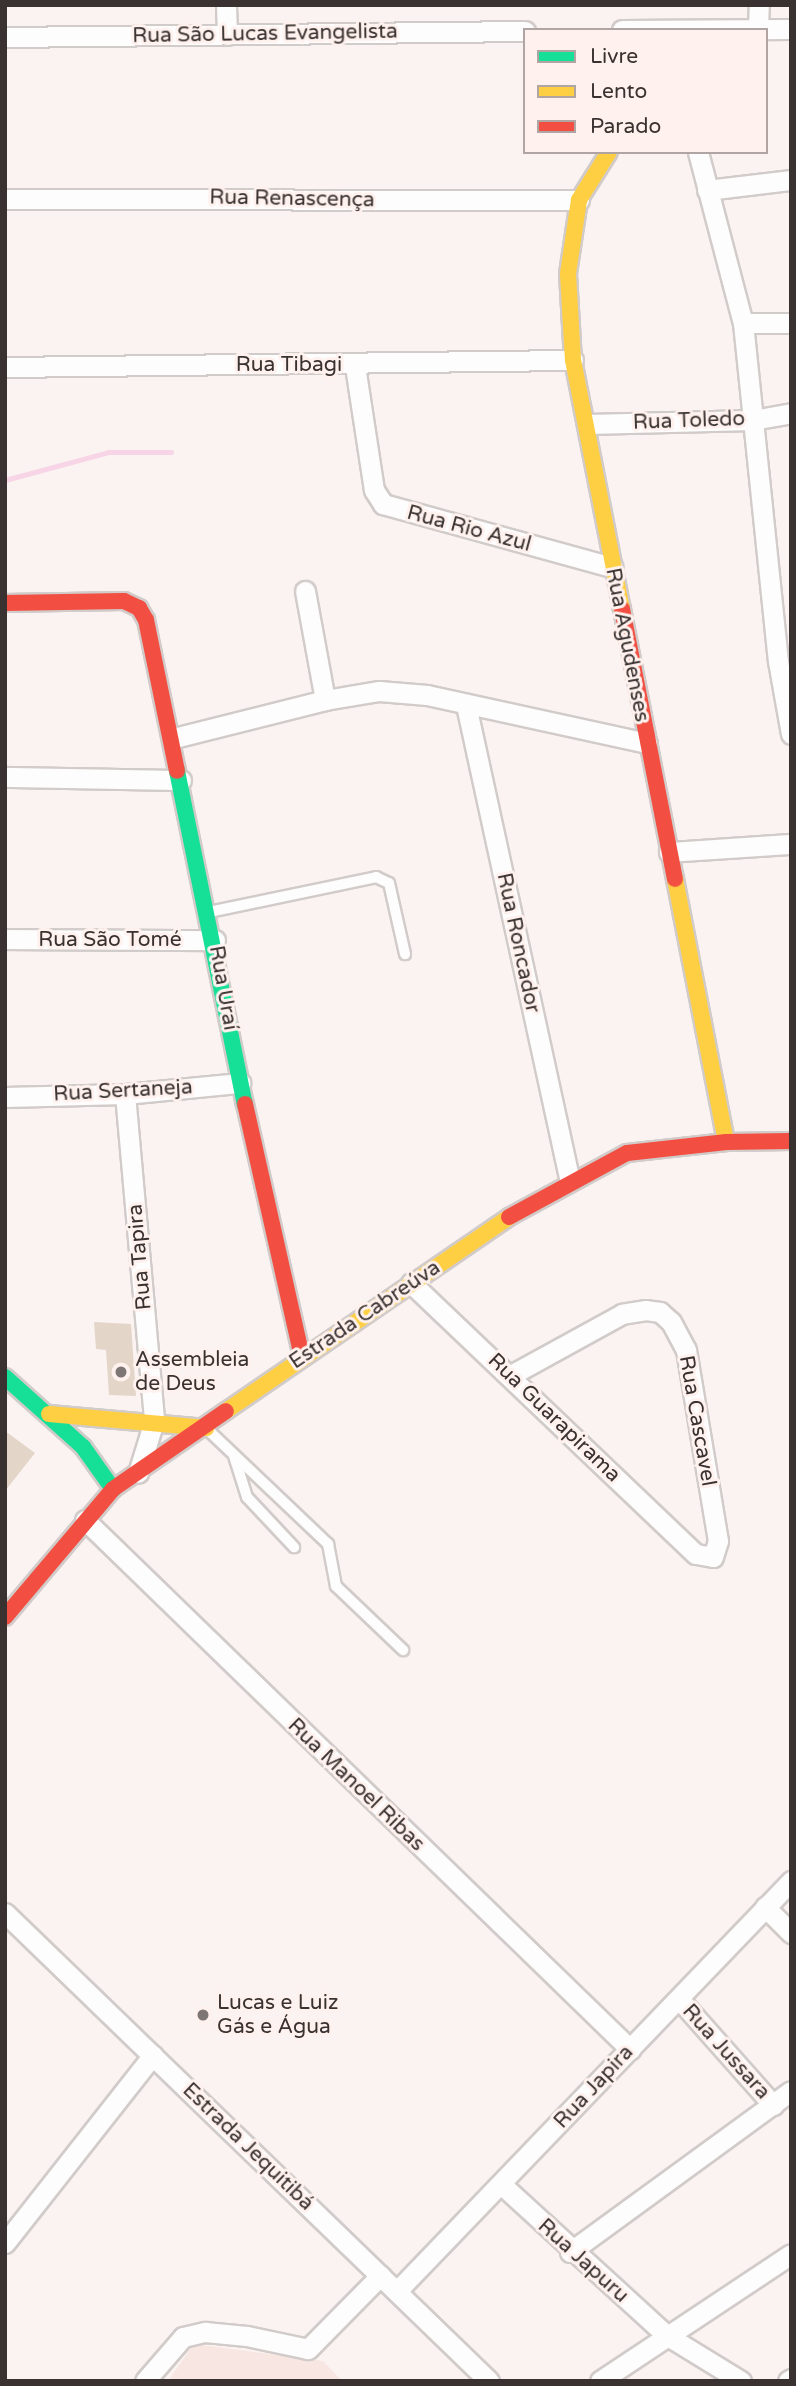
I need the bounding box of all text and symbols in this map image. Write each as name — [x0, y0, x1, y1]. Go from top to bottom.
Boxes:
street label: Rua São Lucas Evangelista — [132, 19, 398, 49]
legend — [523, 28, 768, 154]
text: Livre — [590, 44, 638, 69]
text: Lento — [590, 79, 647, 104]
text: Parado — [590, 114, 661, 139]
street label: Rua Renascença — [209, 185, 375, 213]
street label: Rua Tibagi — [236, 352, 342, 378]
street label: Rua Toledo — [632, 406, 746, 436]
street label: Rua Rio Azul — [404, 500, 534, 558]
street label: Rua Agudenses — [600, 566, 654, 724]
street label: Rua Roncador — [491, 871, 545, 1015]
street label: Rua São Tomé — [38, 927, 182, 953]
street label: Rua Uraí — [203, 944, 243, 1032]
street label: Rua Sertaneja — [53, 1075, 193, 1107]
street label: Rua Tapira — [123, 1203, 157, 1311]
street label: Estrada Cabreúva — [285, 1255, 445, 1375]
place label: Assembleia de Deus — [135, 1347, 249, 1397]
street label: Rua Guarapirama — [482, 1348, 626, 1488]
street label: Rua Cascavel — [673, 1354, 721, 1488]
marker: Assembleia de Deus — [113, 1364, 129, 1380]
street label: Rua Manoel Ribas — [282, 1713, 430, 1857]
place label: Lucas e Luiz Gás e Água — [217, 1990, 338, 2040]
street label: Rua Jussara — [677, 1999, 775, 2105]
marker: Lucas e Luiz Gás e Água — [195, 2007, 211, 2023]
street label: Rua Japira — [549, 2040, 639, 2134]
street label: Estrada Jequitibá — [177, 2078, 319, 2216]
street label: Rua Japuru — [532, 2214, 634, 2308]

